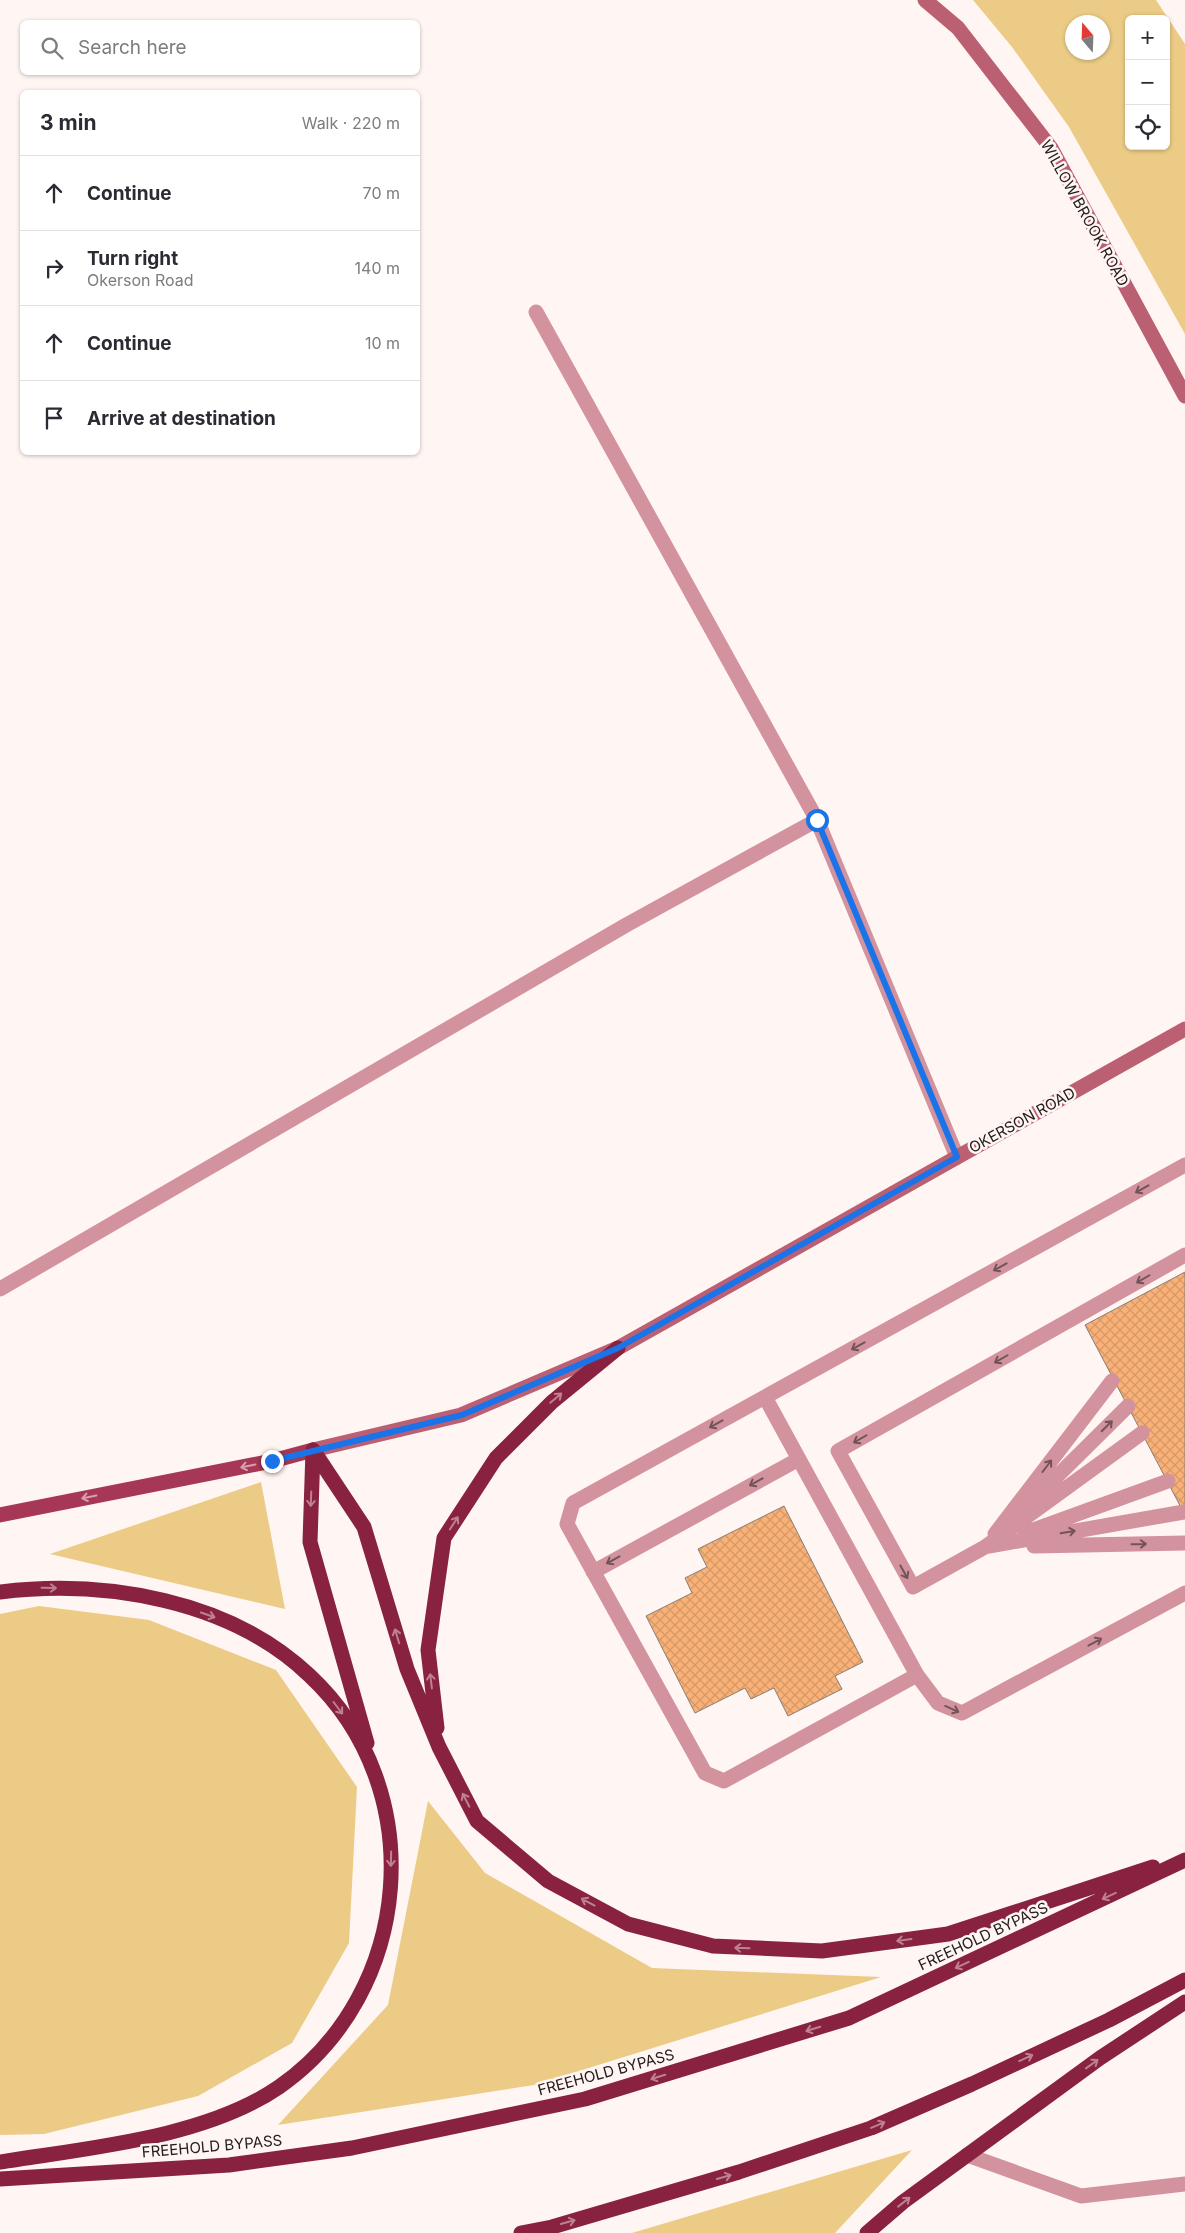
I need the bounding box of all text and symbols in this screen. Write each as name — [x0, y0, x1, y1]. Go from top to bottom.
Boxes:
north arrow — [1065, 15, 1110, 60]
map controls — [1125, 15, 1170, 150]
button: + — [1125, 15, 1170, 60]
search box — [20, 20, 420, 75]
icon: search — [38, 34, 66, 62]
text: Search here — [78, 36, 187, 59]
button: − — [1125, 60, 1170, 105]
button: locate — [1125, 105, 1170, 150]
text: 3 min — [40, 110, 96, 135]
text: Walk · 220 m — [302, 113, 400, 133]
street label: WILLOW BROOK ROAD — [1037, 137, 1133, 289]
icon: ahead — [40, 179, 68, 207]
text: Continue — [87, 182, 172, 205]
text: 70 m — [363, 183, 400, 203]
text: Turn right — [87, 247, 178, 270]
icon: right — [40, 254, 68, 282]
text: 140 m — [355, 258, 400, 278]
text: Okerson Road — [87, 270, 194, 290]
icon: ahead — [40, 329, 68, 357]
text: Continue — [87, 332, 172, 355]
text: 10 m — [365, 333, 400, 353]
icon: arrive — [40, 404, 68, 432]
text: Arrive at destination — [87, 407, 276, 430]
route start — [806, 809, 829, 832]
street label: OKERSON ROAD — [966, 1083, 1078, 1157]
one-way arrow — [1136, 1184, 1150, 1194]
one-way arrow — [993, 1263, 1008, 1272]
one-way arrow — [1135, 1274, 1150, 1284]
one-way arrow — [851, 1342, 866, 1351]
one-way arrow — [994, 1354, 1009, 1364]
one-way arrow — [549, 1393, 562, 1404]
one-way arrow — [709, 1420, 723, 1430]
one-way arrow — [1101, 1421, 1113, 1433]
one-way arrow — [852, 1434, 867, 1444]
route end — [261, 1450, 284, 1473]
one-way arrow — [1042, 1459, 1052, 1473]
one-way arrow — [241, 1461, 257, 1471]
one-way arrow — [749, 1478, 764, 1487]
one-way arrow — [307, 1490, 316, 1506]
one-way arrow — [82, 1493, 98, 1503]
one-way arrow — [449, 1516, 459, 1530]
one-way arrow — [1060, 1527, 1076, 1537]
one-way arrow — [1130, 1539, 1147, 1549]
one-way arrow — [606, 1555, 621, 1565]
one-way arrow — [899, 1564, 909, 1579]
one-way arrow — [40, 1584, 56, 1593]
one-way arrow — [199, 1611, 215, 1621]
one-way arrow — [392, 1628, 402, 1644]
one-way arrow — [1087, 1637, 1102, 1646]
one-way arrow — [426, 1673, 436, 1689]
one-way arrow — [333, 1701, 344, 1714]
one-way arrow — [944, 1704, 959, 1714]
one-way arrow — [461, 1792, 471, 1807]
one-way arrow — [386, 1850, 396, 1866]
one-way arrow — [1102, 1892, 1117, 1901]
one-way arrow — [581, 1897, 596, 1907]
street label: FREEHOLD BYPASS — [915, 1898, 1051, 1974]
one-way arrow — [896, 1935, 912, 1945]
one-way arrow — [735, 1943, 751, 1952]
one-way arrow — [955, 1961, 970, 1970]
one-way arrow — [805, 2024, 821, 2034]
street label: FREEHOLD BYPASS — [536, 2045, 676, 2099]
one-way arrow — [1019, 2053, 1034, 2063]
one-way arrow — [1085, 2059, 1099, 2069]
one-way arrow — [650, 2072, 666, 2082]
one-way arrow — [870, 2119, 885, 2129]
street label: FREEHOLD BYPASS — [141, 2130, 283, 2162]
one-way arrow — [716, 2171, 732, 2181]
one-way arrow — [897, 2196, 910, 2207]
one-way arrow — [560, 2217, 576, 2226]

